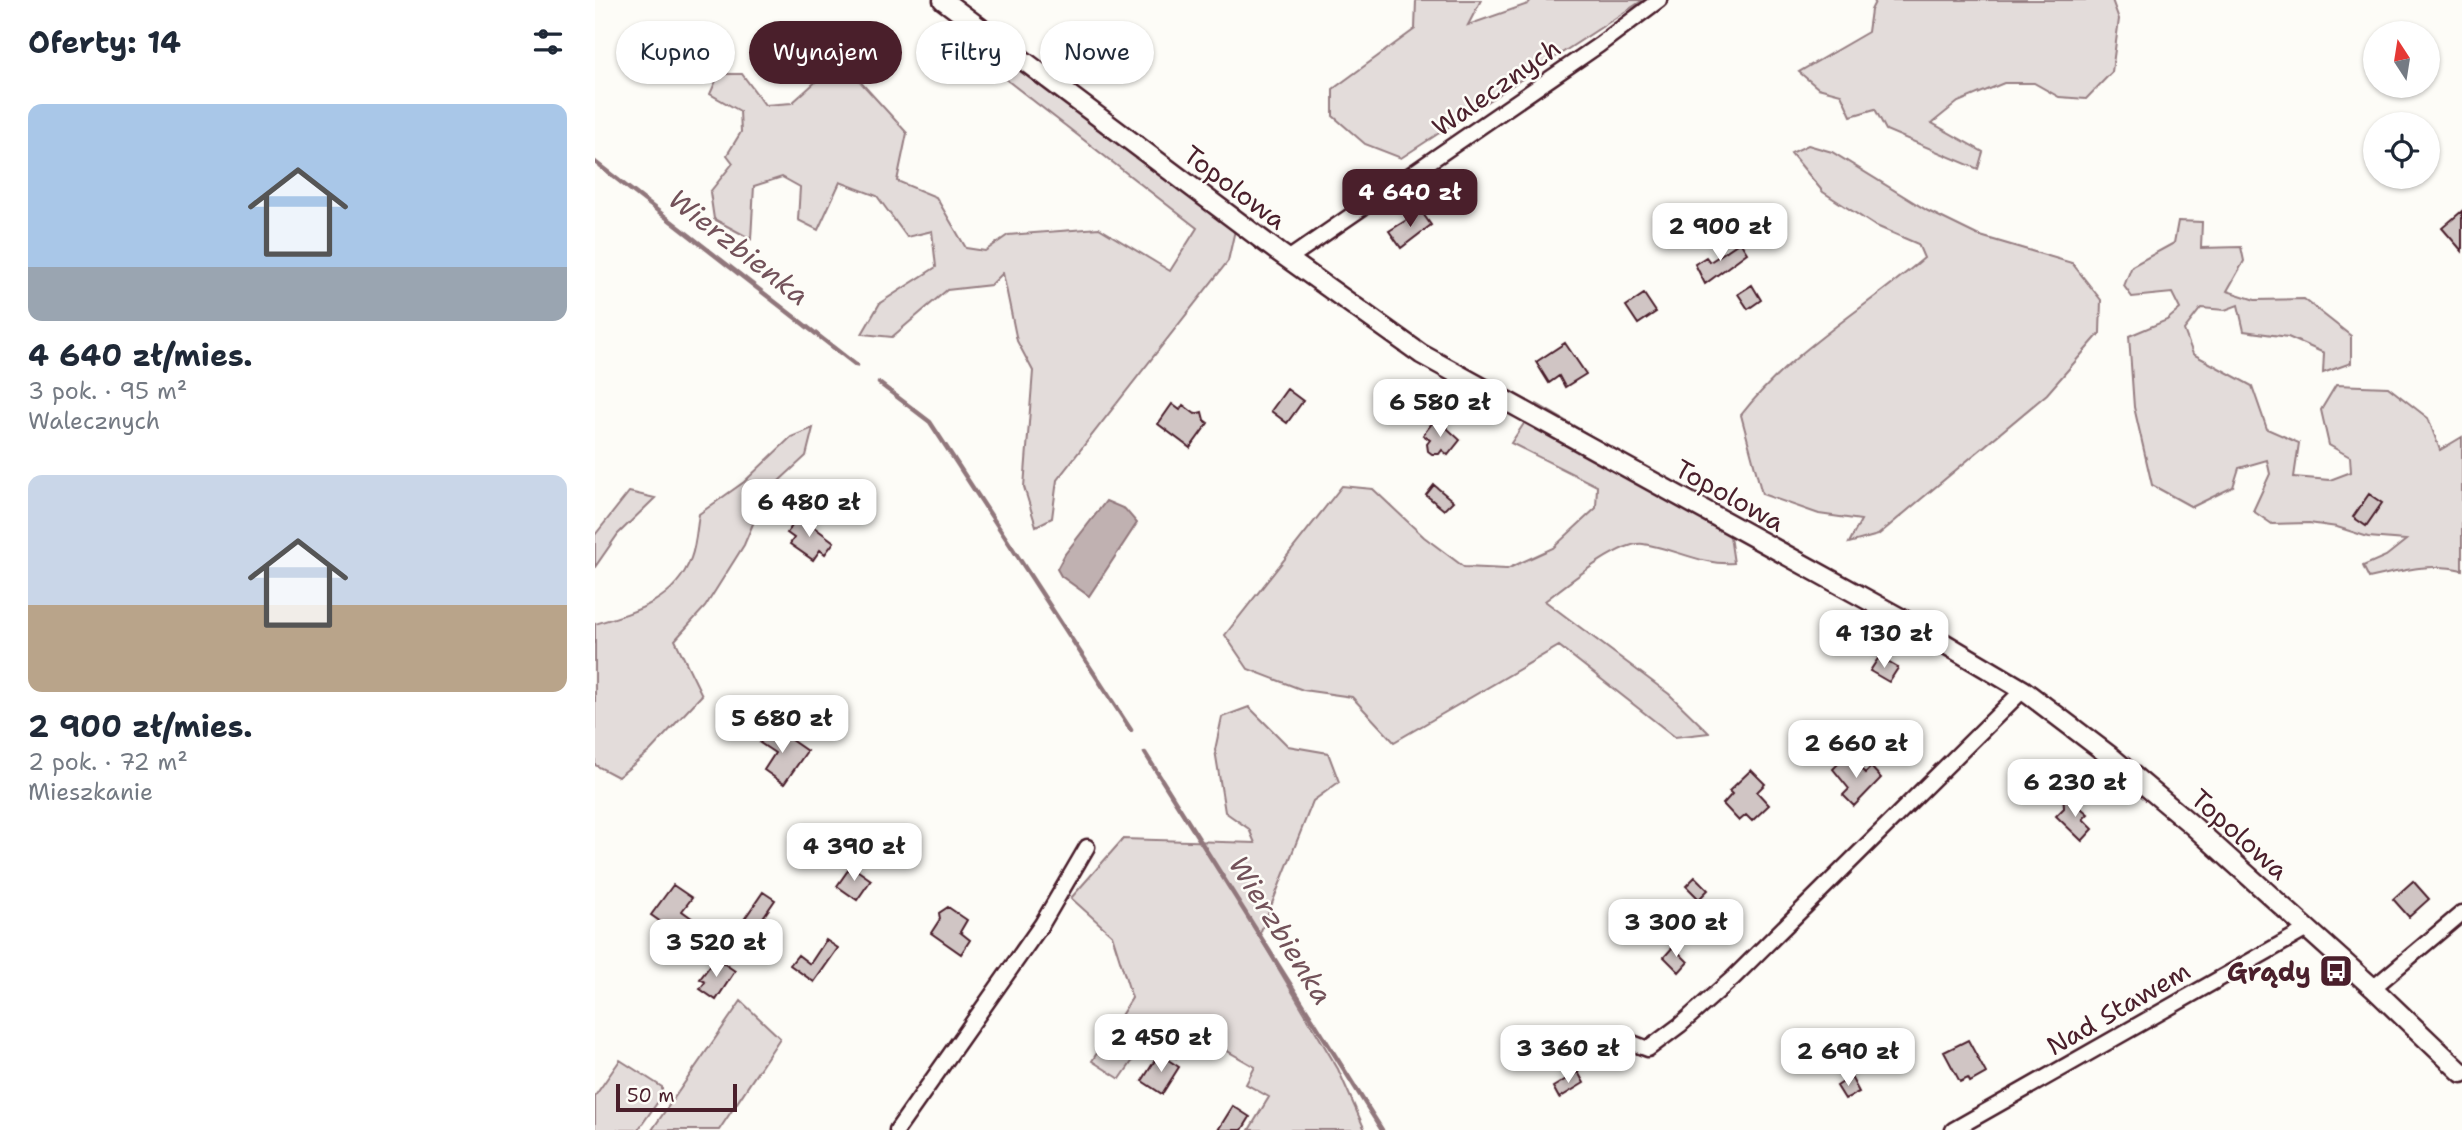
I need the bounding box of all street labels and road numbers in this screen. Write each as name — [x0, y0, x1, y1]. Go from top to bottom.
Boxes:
street label: Walecznych — [1425, 30, 1567, 144]
street label: Topolowa — [1176, 137, 1294, 237]
street label: Topolowa — [1669, 451, 1791, 539]
street label: Topolowa — [2184, 781, 2296, 887]
street label: Nad Stawem — [2040, 953, 2196, 1063]

